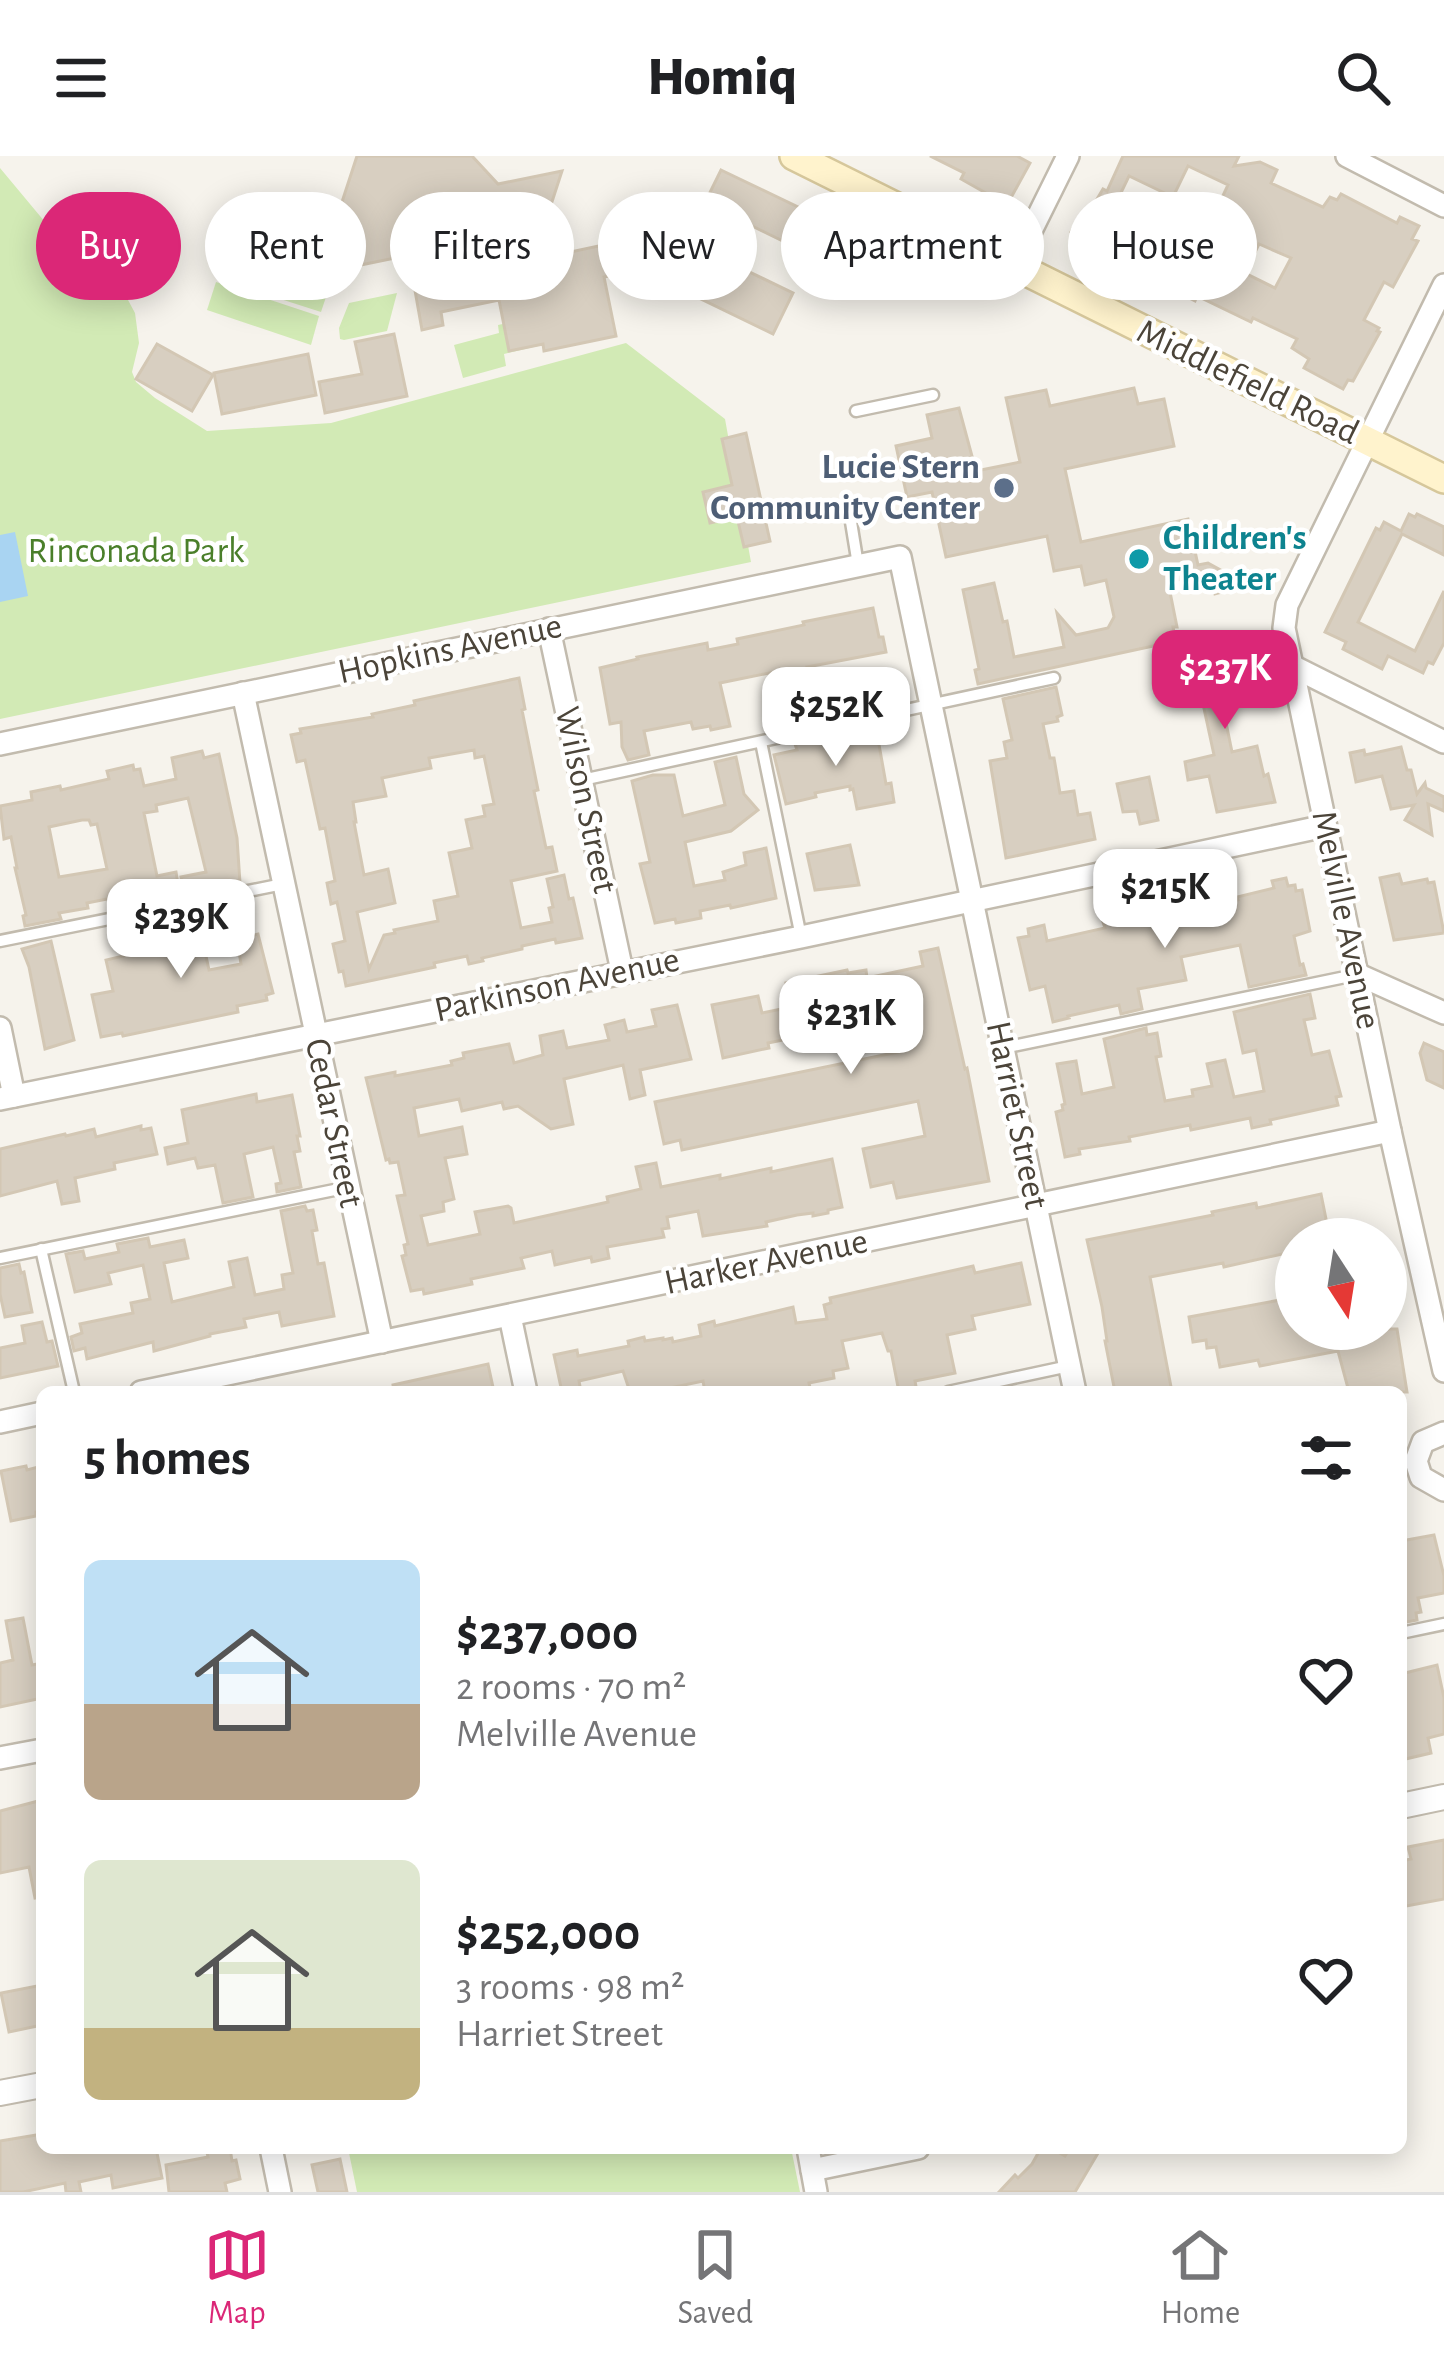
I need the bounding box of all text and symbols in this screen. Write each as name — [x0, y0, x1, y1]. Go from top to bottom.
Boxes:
icon: menu — [48, 45, 114, 111]
icon: search — [1330, 45, 1396, 111]
text: Homiq — [647, 51, 797, 105]
chip: Buy — [36, 192, 181, 300]
chip: Rent — [205, 192, 366, 300]
chip: Filters — [390, 192, 574, 300]
chip: New — [598, 192, 757, 300]
chip: Apartment — [781, 192, 1044, 300]
chip: House — [1068, 192, 1257, 300]
street label: Middlefield Road — [1132, 313, 1364, 451]
place label: Lucie Stern Community Center — [710, 449, 980, 526]
marker: Lucie Stern Community Center — [991, 475, 1017, 501]
place label: Children's Theater — [1163, 520, 1306, 597]
park label: Rinconada Park — [28, 533, 245, 569]
marker: Children's Theater — [1126, 546, 1152, 572]
street label: Hopkins Avenue — [335, 608, 565, 690]
pin: $237K — [1141, 630, 1309, 732]
text: $237K — [1179, 649, 1271, 688]
pin: $252K — [752, 667, 920, 769]
text: $252K — [789, 686, 883, 725]
street label: Wilson Street — [549, 704, 623, 897]
street label: Melville Avenue — [1305, 808, 1387, 1032]
pin: $215K — [1081, 849, 1249, 951]
text: $215K — [1120, 868, 1210, 907]
pin: $239K — [97, 879, 265, 981]
text: $239K — [134, 898, 228, 937]
street label: Parkinson Avenue — [431, 941, 683, 1029]
pin: $231K — [767, 975, 935, 1077]
text: $231K — [806, 994, 896, 1033]
street label: Harriet Street — [980, 1018, 1055, 1213]
street label: Cedar Street — [299, 1035, 370, 1211]
north arrow — [1275, 1218, 1407, 1350]
map controls — [1275, 1218, 1407, 1350]
street label: Harker Avenue — [661, 1223, 871, 1301]
icon: filters — [1293, 1425, 1359, 1491]
text: 5 homes — [84, 1433, 251, 1484]
icon: home — [180, 1608, 324, 1752]
text: $237,000 — [456, 1608, 638, 1659]
icon: heart — [1293, 1647, 1359, 1713]
text: 2 rooms · 70 m² — [456, 1668, 686, 1707]
text: Melville Avenue — [456, 1715, 697, 1754]
icon: home — [180, 1908, 324, 2052]
text: $252,000 — [456, 1908, 640, 1959]
icon: heart — [1293, 1947, 1359, 2013]
text: 3 rooms · 98 m² — [456, 1968, 684, 2007]
text: Harriet Street — [456, 2015, 663, 2054]
tab: Map — [204, 2222, 270, 2334]
tab: Saved — [678, 2222, 753, 2334]
tab: Home — [1161, 2222, 1240, 2334]

